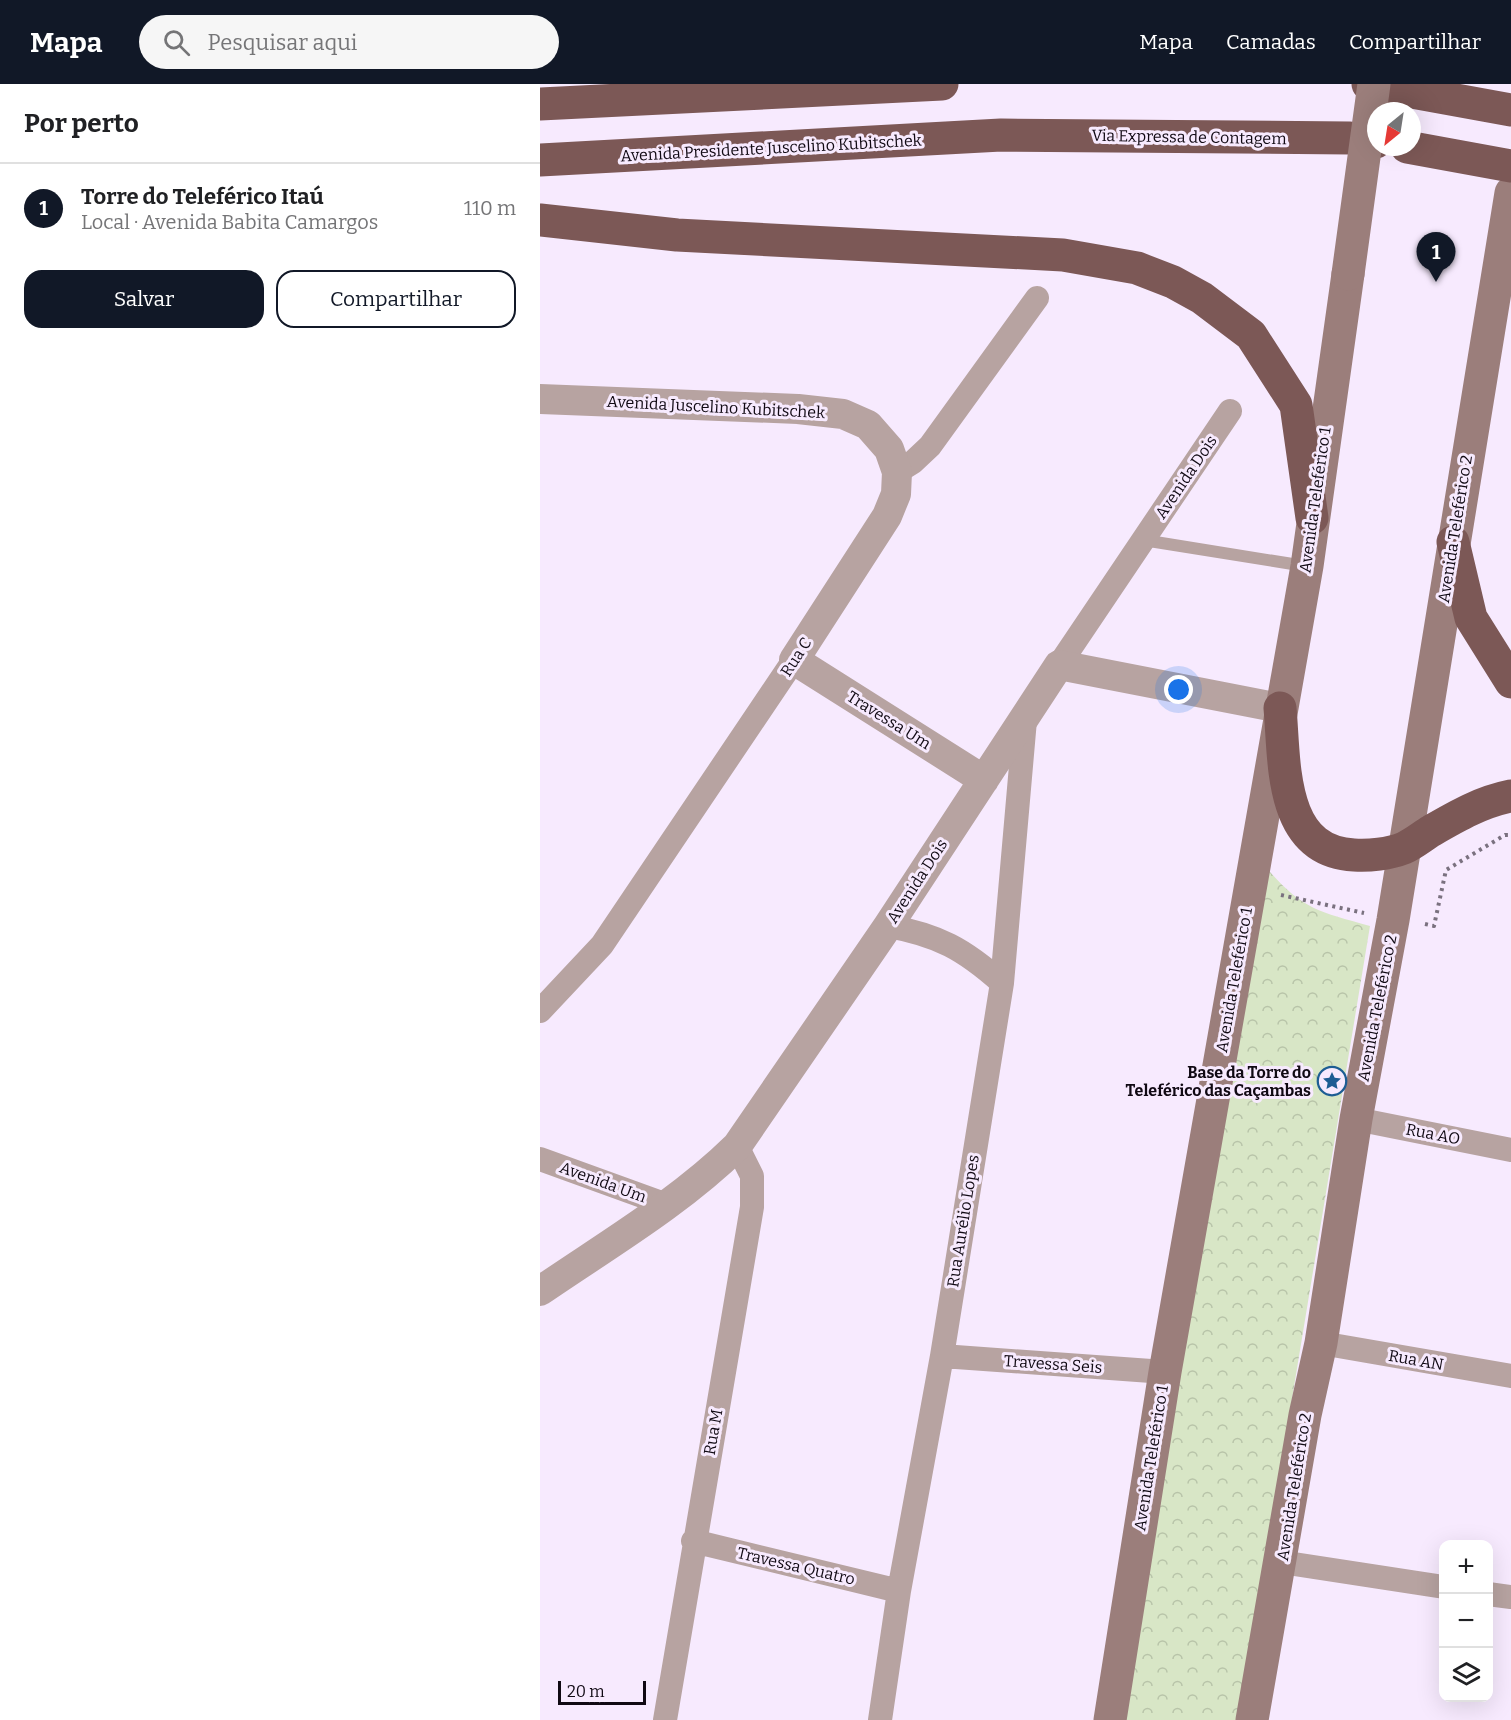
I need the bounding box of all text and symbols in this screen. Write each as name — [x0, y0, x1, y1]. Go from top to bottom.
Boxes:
search box — [139, 15, 559, 69]
text: Mapa — [30, 26, 103, 59]
icon: search — [160, 26, 193, 59]
text: Pesquisar aqui — [208, 29, 357, 56]
text: Mapa — [1139, 29, 1193, 55]
text: Camadas — [1226, 29, 1316, 55]
text: Compartilhar — [1349, 29, 1481, 55]
north arrow — [1367, 102, 1421, 156]
text: Por perto — [24, 108, 139, 139]
street label: Via Expressa de Contagem — [1091, 126, 1287, 148]
street label: Avenida Presidente Juscelino Kubitschek — [620, 131, 922, 165]
text: Torre do Teleférico Itaú — [81, 183, 324, 210]
text: 1 — [39, 196, 48, 220]
text: 110 m — [464, 196, 516, 220]
text: Local · Avenida Babita Camargos — [81, 210, 378, 234]
pin: 1 — [1416, 232, 1456, 282]
button: Salvar — [24, 270, 264, 328]
button: Compartilhar — [276, 270, 516, 328]
street label: Avenida Juscelino Kubitschek — [606, 392, 826, 422]
street label: Avenida Teleférico 1 — [1295, 425, 1335, 574]
street label: Avenida Dois — [1151, 432, 1221, 522]
street label: Avenida Teleférico 2 — [1434, 454, 1476, 604]
street label: Rua C — [776, 634, 816, 680]
your location — [1164, 675, 1193, 704]
street label: Travessa Um — [844, 687, 934, 753]
street label: Avenida Dois — [883, 835, 951, 927]
street label: Avenida Teleférico 1 — [1212, 906, 1256, 1054]
street label: Avenida Teleférico 2 — [1353, 933, 1401, 1083]
place label: Base da Torre do Teleférico das Caçambas — [1125, 1063, 1311, 1100]
place icon: Base da Torre do Teleférico das Caçambas — [1316, 1065, 1348, 1097]
street label: Rua AO — [1404, 1119, 1462, 1149]
street label: Rua Aurélio Lopes — [943, 1153, 983, 1289]
street label: Avenida Um — [557, 1158, 649, 1206]
street label: Rua AN — [1387, 1346, 1445, 1374]
street label: Travessa Seis — [1003, 1351, 1103, 1377]
street label: Avenida Teleférico 1 — [1130, 1383, 1172, 1532]
street label: Rua M — [700, 1408, 726, 1456]
street label: Avenida Teleférico 2 — [1273, 1412, 1315, 1562]
map controls — [1439, 1540, 1493, 1702]
button: + — [1439, 1540, 1493, 1594]
street label: Travessa Quatro — [735, 1543, 857, 1589]
button: − — [1439, 1594, 1493, 1648]
button: layers — [1439, 1648, 1493, 1702]
scale bar — [558, 1678, 646, 1706]
text: 20 m — [567, 1682, 604, 1701]

